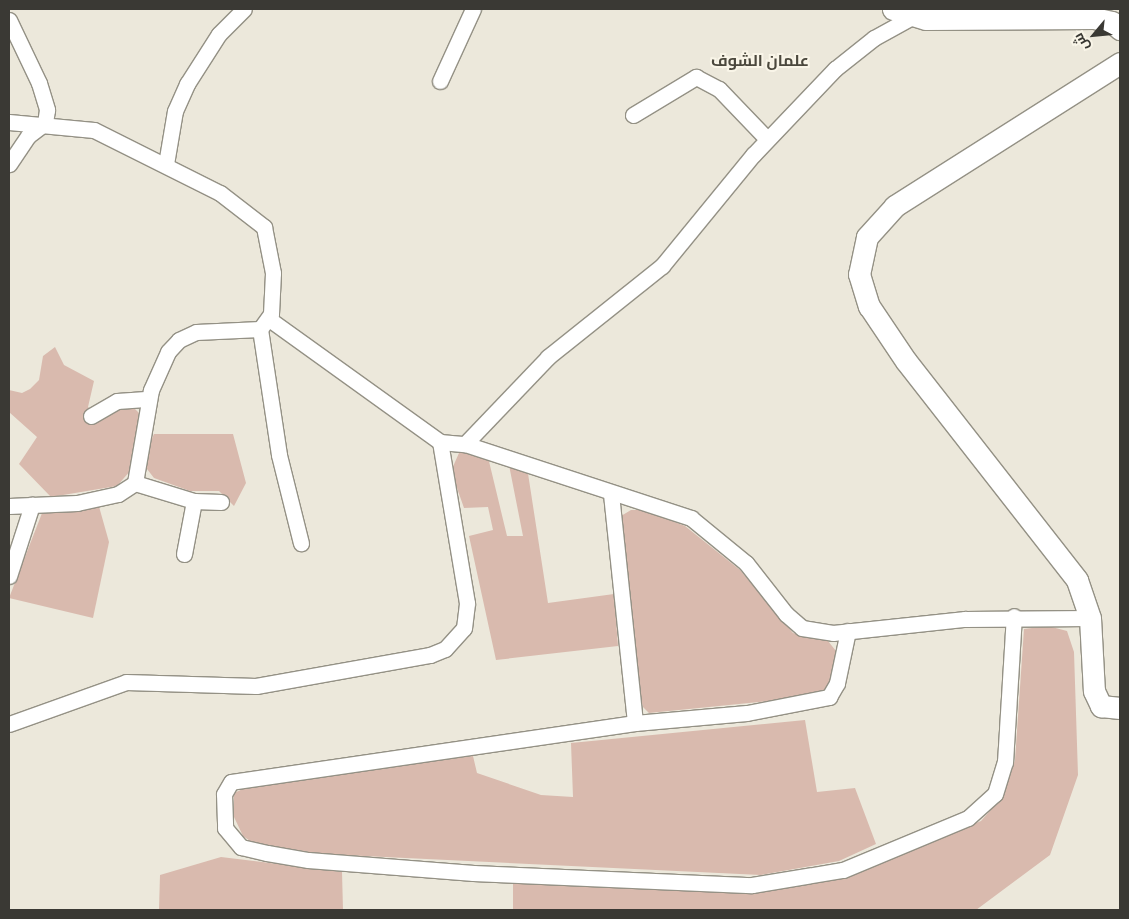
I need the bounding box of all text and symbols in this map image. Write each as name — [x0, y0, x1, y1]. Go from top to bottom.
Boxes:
north arrow — [1069, 10, 1119, 60]
text: ش — [1069, 30, 1093, 54]
district label: علمان الشوف — [711, 50, 809, 70]

